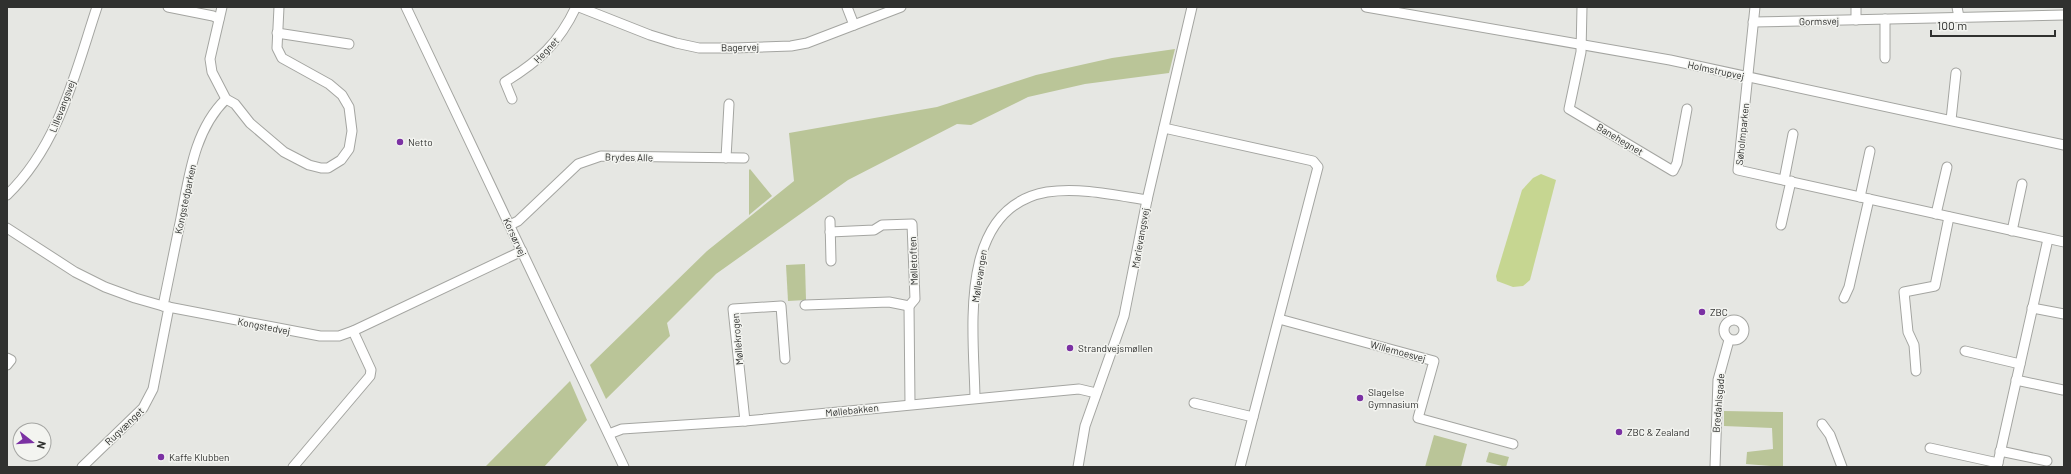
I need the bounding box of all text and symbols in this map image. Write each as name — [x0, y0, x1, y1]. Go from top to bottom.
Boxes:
scale bar — [1931, 12, 2055, 38]
street label: Gormsvej — [1799, 15, 1839, 27]
text: 100 m — [1937, 18, 1967, 32]
street label: Hegnet — [531, 34, 561, 65]
street label: Bagervej — [721, 41, 759, 53]
street label: Holmstrupvej — [1686, 58, 1746, 82]
street label: Lillevangsvej — [46, 78, 78, 134]
street label: Søholmparken — [1733, 102, 1751, 166]
street label: Banehegnet — [1595, 120, 1646, 158]
place label: Netto — [408, 136, 433, 148]
marker: Netto — [395, 137, 405, 147]
street label: Brydes Alle — [605, 151, 653, 163]
street label: Kongstedparken — [172, 163, 198, 235]
street label: Marievangsvej — [1129, 207, 1151, 269]
street label: Korsørvej — [501, 216, 529, 258]
street label: Mølletoften — [906, 236, 920, 286]
street label: Møllevangen — [969, 249, 989, 303]
place label: ZBC — [1710, 306, 1728, 318]
marker: ZBC — [1697, 307, 1707, 317]
street label: Møllekrogen — [729, 312, 745, 366]
street label: Kongstedvej — [237, 315, 291, 337]
street label: Willemoesvej — [1369, 338, 1427, 364]
place label: Strandvejsmøllen — [1078, 342, 1153, 354]
marker: Strandvejsmøllen — [1065, 343, 1075, 353]
street label: Bredahlsgade — [1709, 373, 1727, 433]
place label: Slagelse Gymnasium — [1368, 386, 1419, 410]
marker: Slagelse Gymnasium — [1355, 393, 1365, 403]
street label: Møllebakken — [825, 401, 879, 419]
street label: Rugvænget — [102, 404, 146, 447]
north arrow — [12, 422, 52, 462]
place label: ZBC & Zealand — [1627, 426, 1689, 438]
marker: ZBC & Zealand — [1614, 427, 1624, 437]
text: N — [35, 440, 49, 450]
place label: Kaffe Klubben — [169, 451, 230, 463]
marker: Kaffe Klubben — [156, 452, 166, 462]

